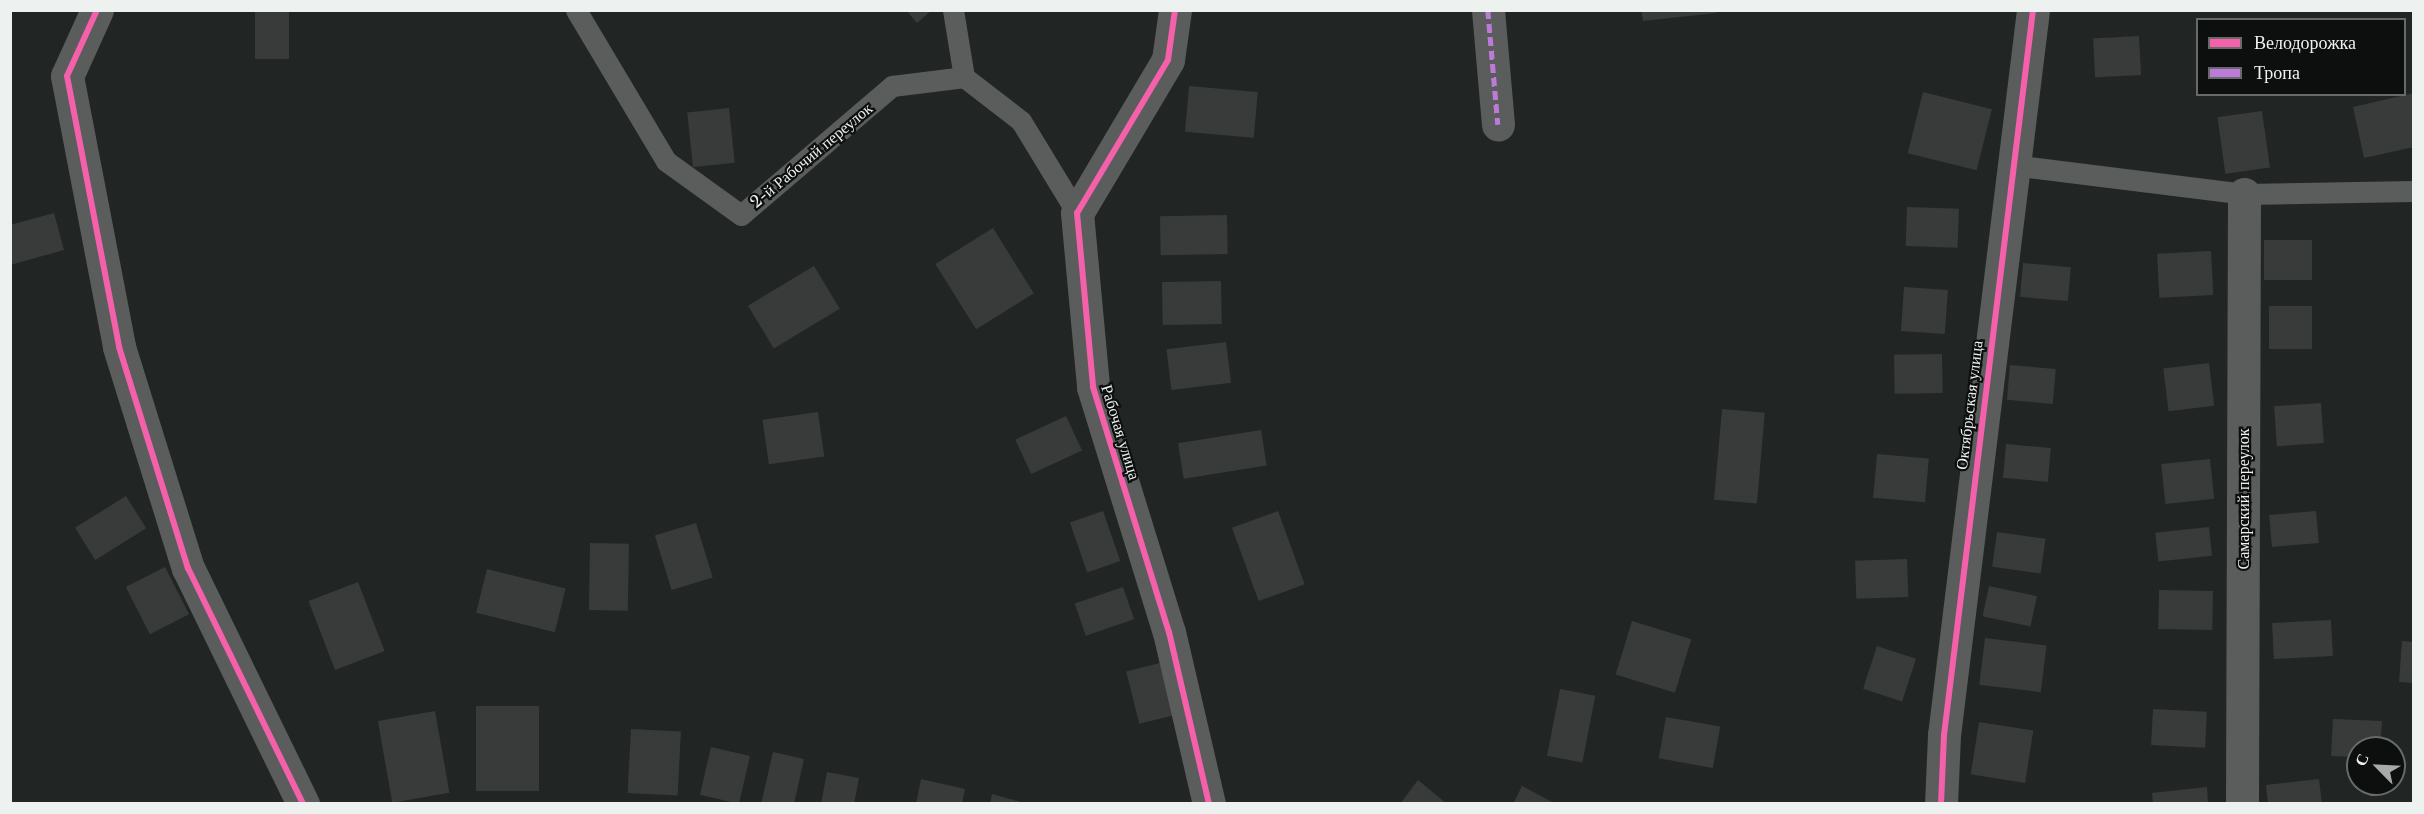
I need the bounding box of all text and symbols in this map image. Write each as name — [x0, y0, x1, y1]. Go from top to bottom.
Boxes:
legend — [2196, 18, 2406, 96]
text: Велодорожка — [2254, 32, 2356, 54]
text: Тропа — [2254, 62, 2300, 84]
street label: 2-й Рабочий переулок — [746, 98, 876, 212]
street label: Октябрьская улица — [1952, 339, 1986, 471]
street label: Рабочая улица — [1097, 382, 1145, 482]
street label: Самарский переулок — [2233, 429, 2253, 569]
north arrow — [2346, 736, 2406, 796]
text: С — [2350, 750, 2373, 769]

